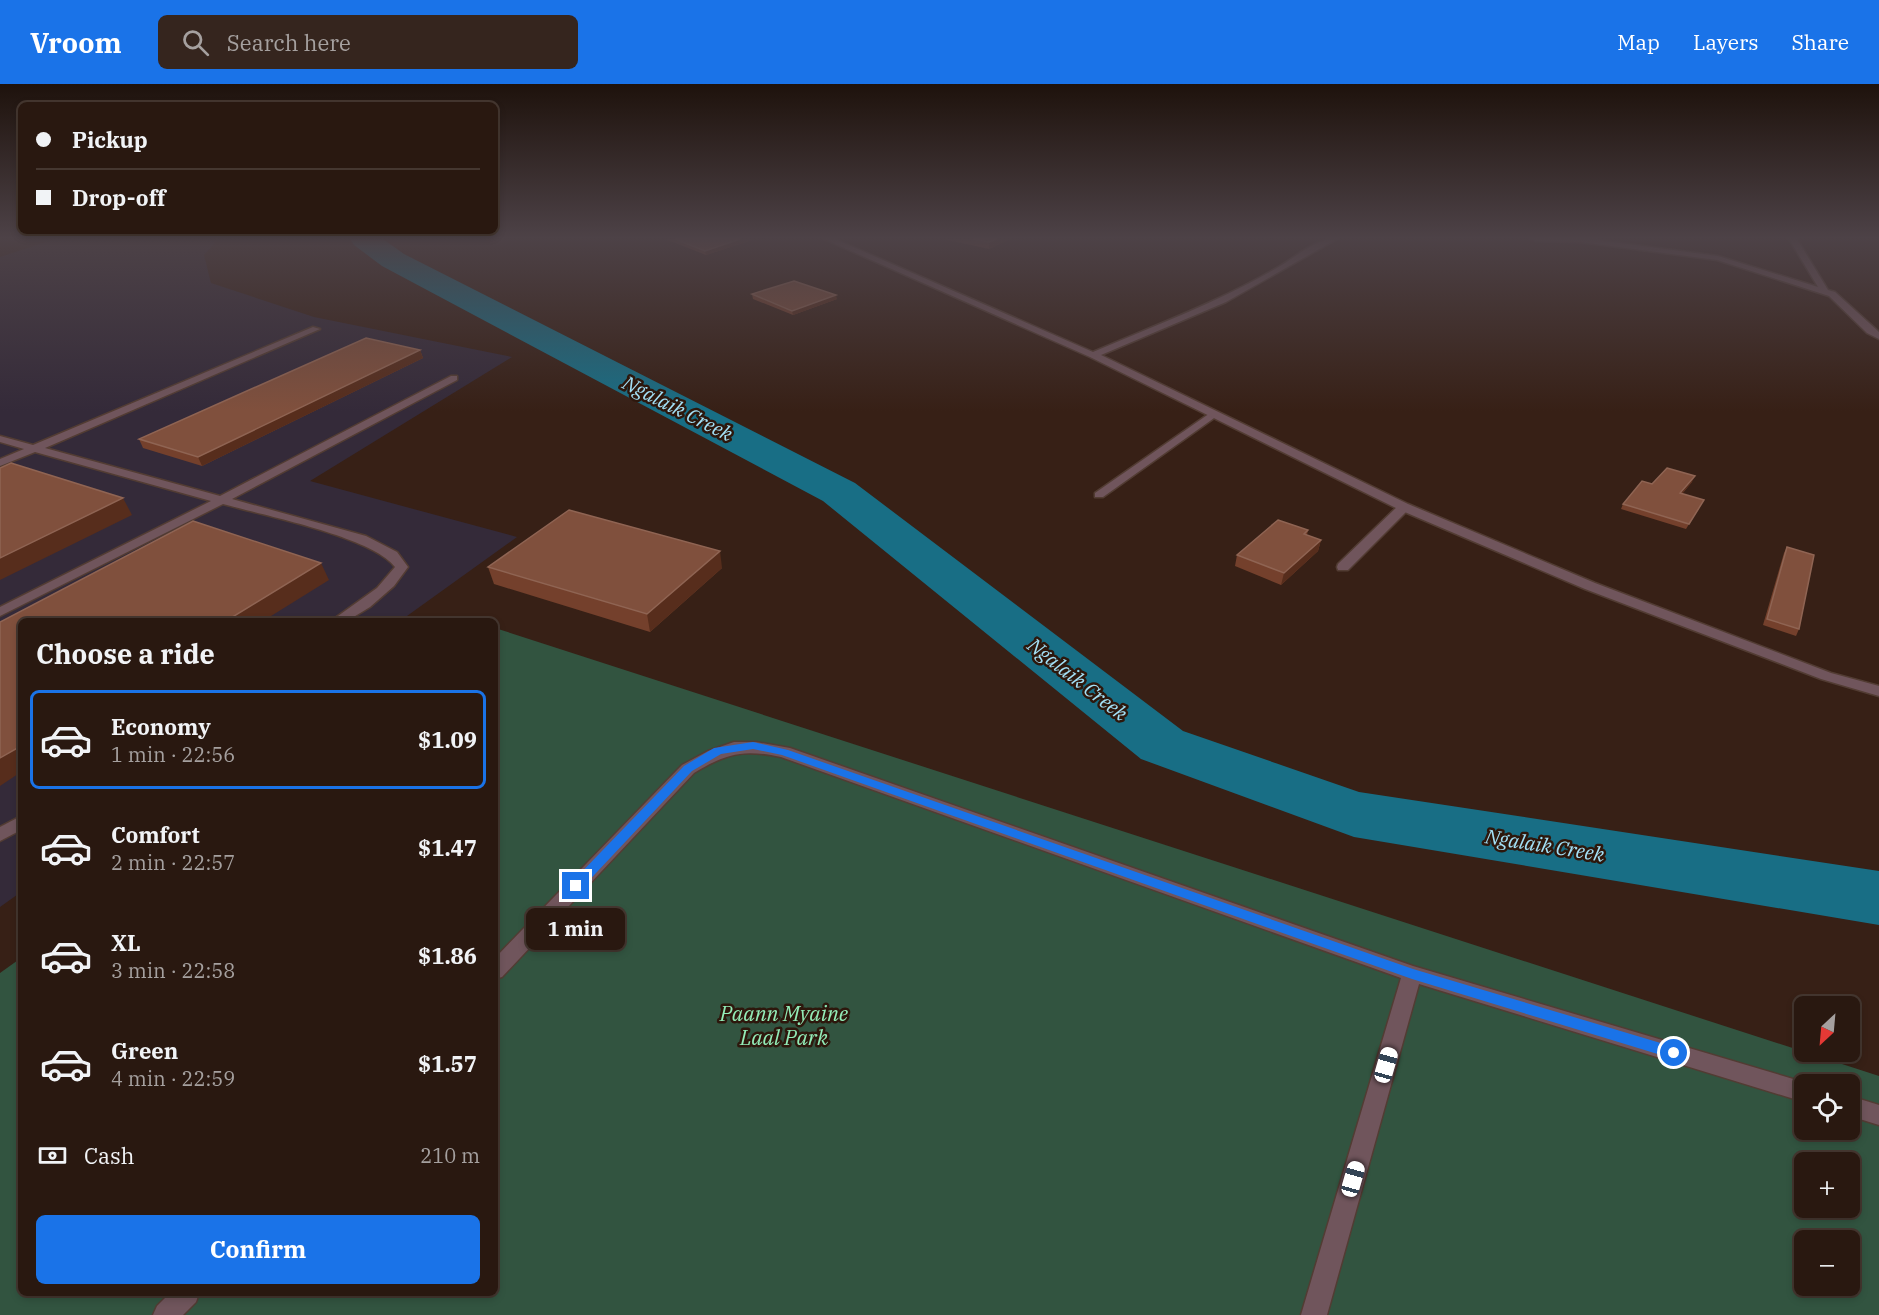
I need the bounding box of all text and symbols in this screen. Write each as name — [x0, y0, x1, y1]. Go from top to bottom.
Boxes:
search box — [158, 15, 578, 69]
text: Vroom — [30, 24, 122, 61]
icon: search — [179, 26, 212, 59]
text: Search here — [227, 28, 351, 57]
text: Map — [1617, 28, 1660, 56]
text: Layers — [1693, 28, 1759, 56]
text: Share — [1792, 28, 1849, 56]
text: Pickup — [72, 125, 148, 154]
text: Drop-off — [72, 183, 166, 212]
water label: Ngalaik Creek — [617, 368, 738, 447]
water label: Ngalaik Creek — [1022, 631, 1134, 727]
text: Choose a ride — [36, 636, 215, 671]
text: Economy — [111, 712, 211, 741]
icon: car — [39, 713, 93, 767]
text: $1.09 — [418, 725, 477, 754]
text: 1 min · 22:56 — [111, 741, 235, 768]
text: Comfort — [111, 820, 200, 849]
icon: car — [39, 821, 93, 875]
water label: Ngalaik Creek — [1483, 822, 1607, 868]
text: $1.47 — [418, 833, 477, 862]
text: 2 min · 22:57 — [111, 849, 235, 876]
route end — [562, 872, 589, 899]
callout: 1 min — [526, 907, 626, 949]
text: 1 min — [548, 915, 604, 942]
text: XL — [111, 928, 141, 957]
icon: car — [39, 929, 93, 983]
text: $1.86 — [418, 941, 477, 970]
text: 3 min · 22:58 — [111, 957, 235, 984]
north arrow — [1794, 996, 1860, 1062]
map controls — [1794, 996, 1860, 1296]
park label: Paann Myaine Laal Park — [719, 999, 849, 1051]
text: Green — [111, 1036, 178, 1065]
icon: car — [39, 1037, 93, 1091]
route start — [1660, 1039, 1687, 1066]
car — [1372, 1045, 1400, 1085]
text: $1.57 — [418, 1049, 477, 1078]
text: 4 min · 22:59 — [111, 1065, 235, 1092]
button: locate — [1794, 1074, 1860, 1140]
icon: cash — [36, 1139, 69, 1172]
text: Cash — [84, 1141, 135, 1170]
text: 210 m — [420, 1142, 480, 1169]
button: + — [1794, 1152, 1860, 1218]
car — [1339, 1159, 1367, 1199]
button: Confirm — [36, 1215, 480, 1284]
button: − — [1794, 1230, 1860, 1296]

